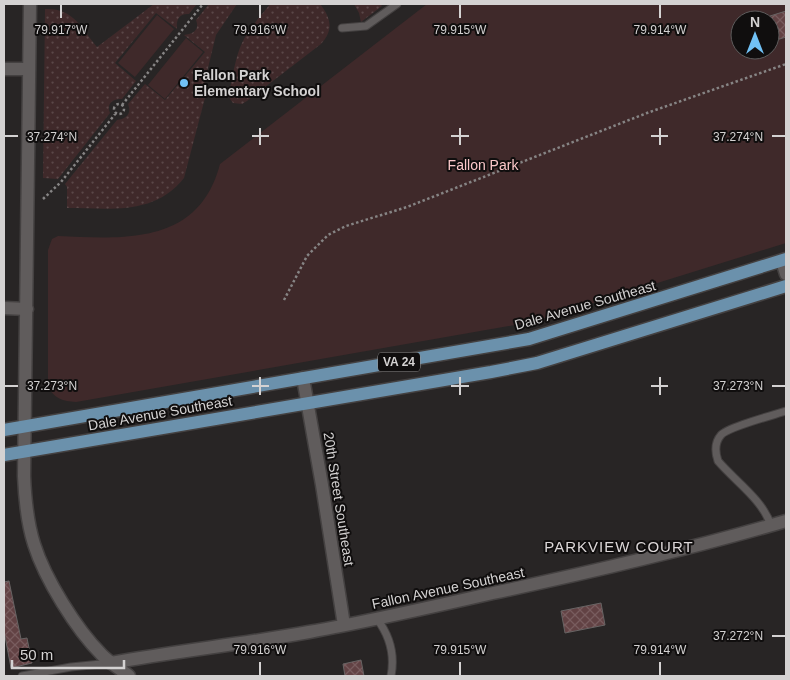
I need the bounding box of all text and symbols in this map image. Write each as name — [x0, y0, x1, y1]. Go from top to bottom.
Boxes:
north arrow — [730, 10, 780, 60]
text: N — [750, 14, 760, 30]
text: 79.917°W — [35, 23, 88, 37]
text: 79.916°W — [234, 23, 287, 37]
text: 79.915°W — [434, 23, 487, 37]
text: 79.914°W — [634, 23, 687, 37]
place label: Fallon Park Elementary School — [194, 67, 320, 99]
marker: Fallon Park Elementary School — [178, 77, 190, 89]
text: 37.274°N — [27, 130, 77, 144]
text: 37.274°N — [713, 130, 763, 144]
park label: Fallon Park — [448, 157, 519, 173]
street label: Dale Avenue Southeast — [513, 277, 658, 333]
road number: VA 24 — [378, 352, 420, 372]
text: 37.273°N — [27, 379, 77, 393]
text: 37.273°N — [713, 379, 763, 393]
street label: Dale Avenue Southeast — [87, 392, 233, 434]
street label: 20th Street Southeast — [321, 431, 358, 567]
district label: PARKVIEW COURT — [544, 538, 694, 555]
street label: Fallon Avenue Southeast — [370, 564, 526, 612]
text: 37.272°N — [713, 629, 763, 643]
scale bar — [12, 638, 125, 670]
text: 79.916°W — [234, 643, 287, 657]
text: 79.915°W — [434, 643, 487, 657]
text: 79.914°W — [634, 643, 687, 657]
text: 50 m — [20, 646, 53, 663]

